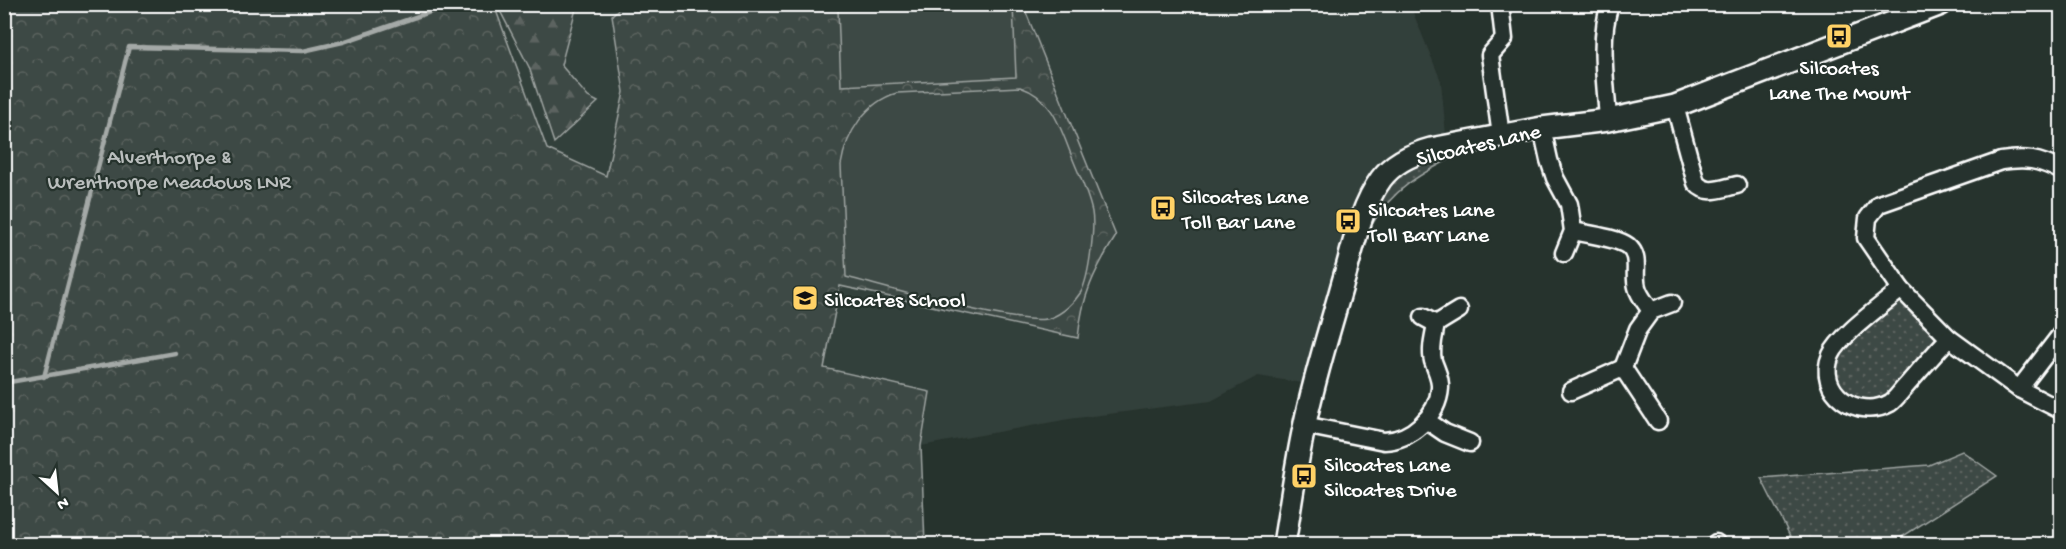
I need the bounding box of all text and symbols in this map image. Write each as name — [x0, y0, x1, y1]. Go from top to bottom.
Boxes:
bus stop icon: Silcoates Lane The Mount — [1824, 21, 1854, 51]
place label: Silcoates Lane The Mount — [1769, 57, 1911, 108]
street label: Silcoates Lane — [1414, 120, 1544, 174]
park label: Alverthorpe & Wrenthorpe Meadows LNR — [47, 146, 292, 197]
place label: Silcoates Lane Toll Bar Lane — [1180, 186, 1309, 237]
bus stop icon: Silcoates Lane Toll Bar Lane — [1148, 193, 1178, 223]
place label: Silcoates Lane Toll Barr Lane — [1366, 199, 1495, 250]
bus stop icon: Silcoates Lane Toll Barr Lane — [1333, 206, 1363, 236]
school or university icon: Silcoates School — [790, 283, 820, 313]
place label: Silcoates School — [824, 289, 966, 315]
place label: Silcoates Lane Silcoates Drive — [1324, 454, 1457, 505]
bus stop icon: Silcoates Lane Silcoates Drive — [1289, 461, 1319, 491]
north arrow — [27, 462, 87, 522]
text: N — [53, 491, 71, 513]

